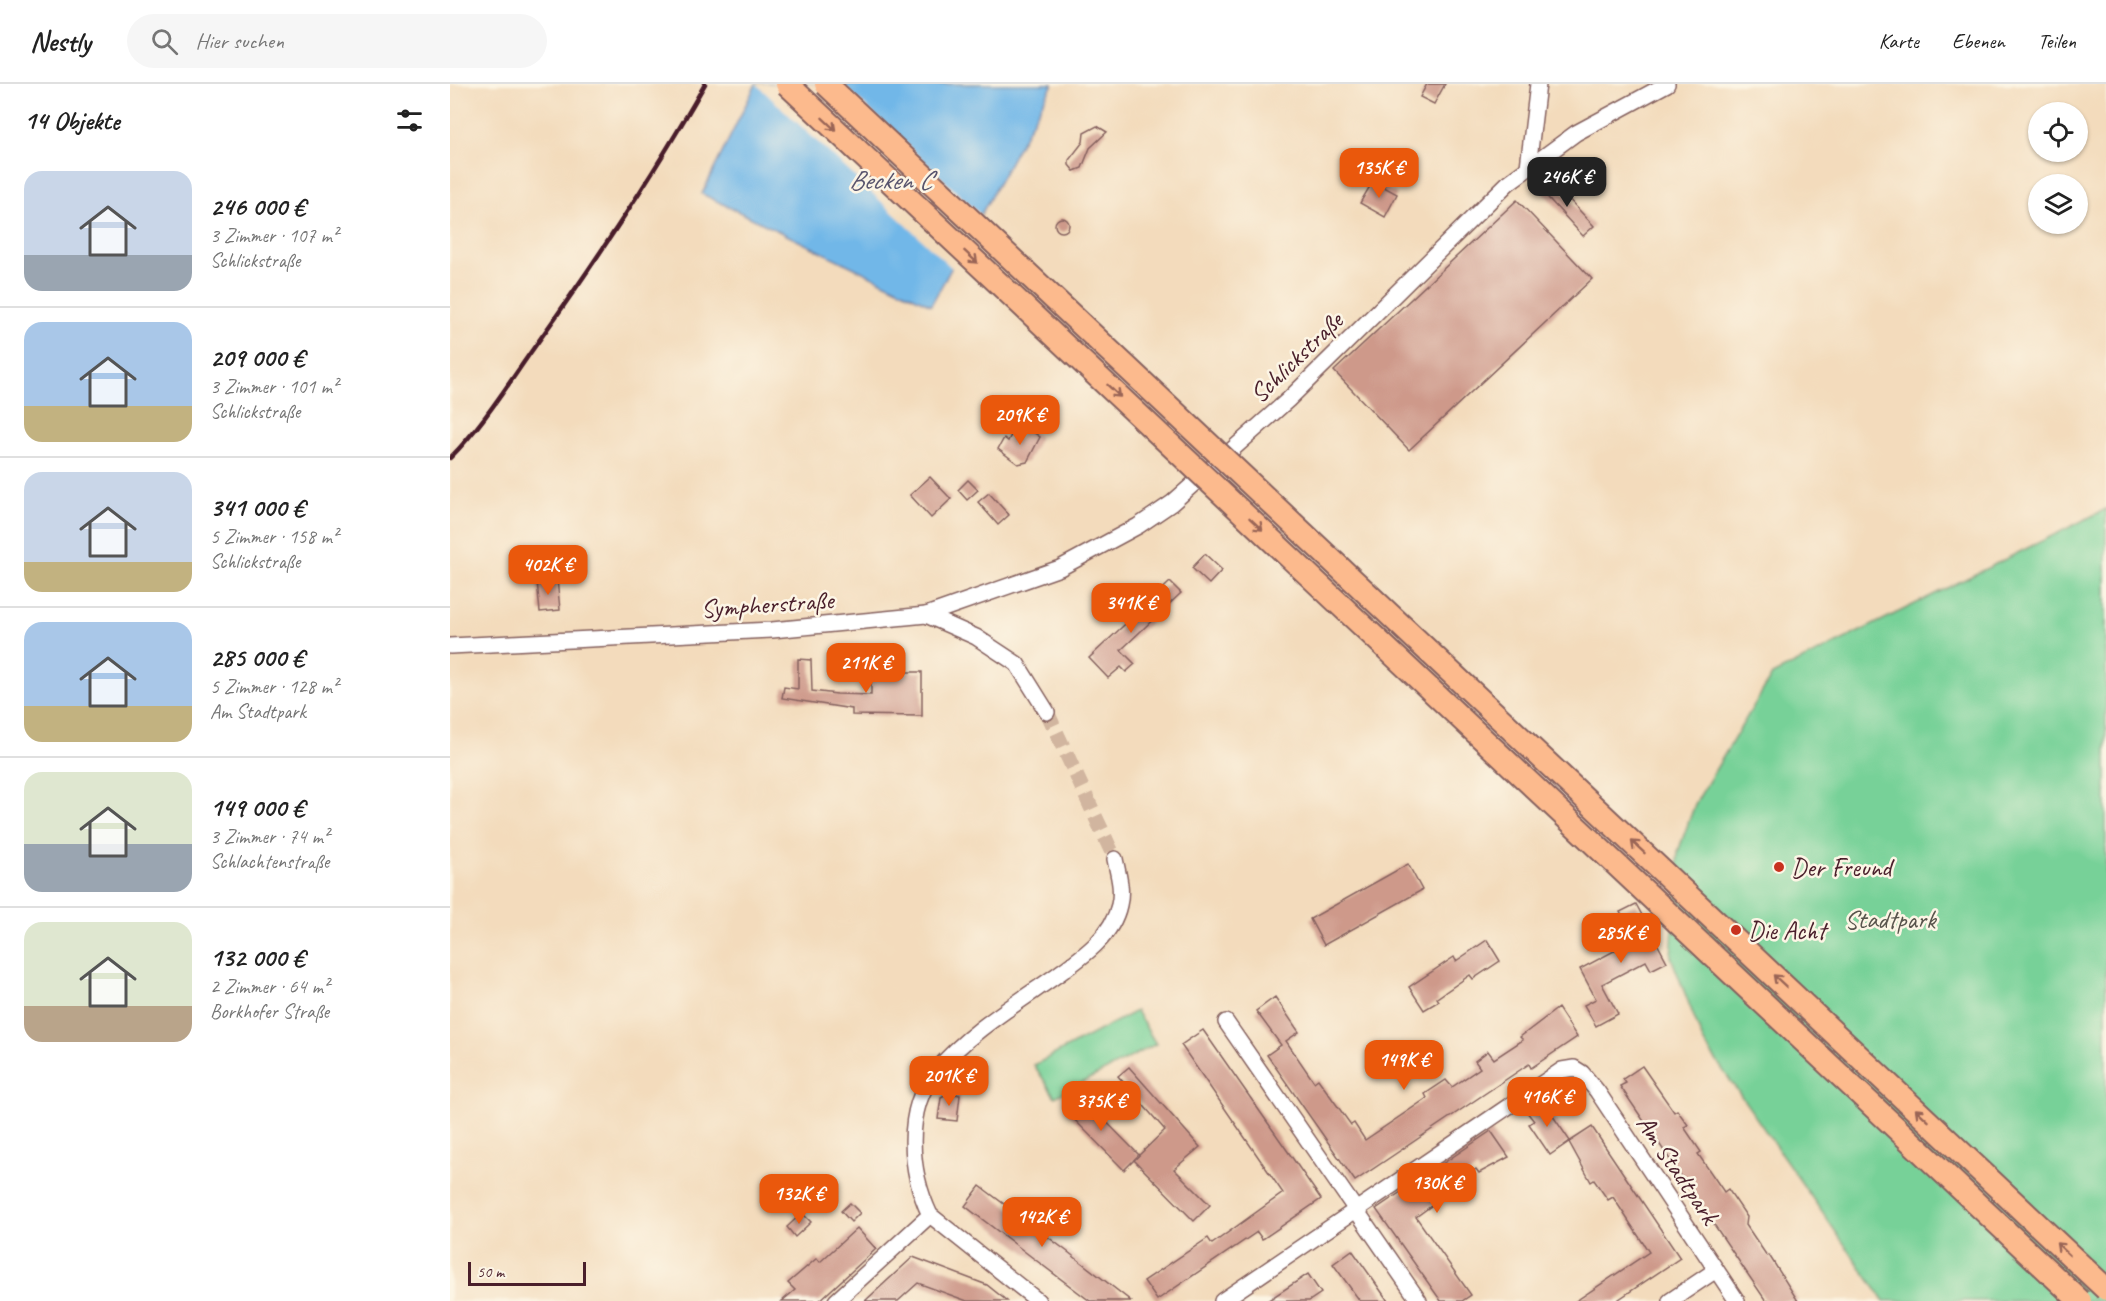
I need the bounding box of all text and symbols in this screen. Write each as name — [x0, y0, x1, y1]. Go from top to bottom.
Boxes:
search box — [127, 14, 547, 68]
text: Nestly — [30, 24, 91, 59]
icon: search — [148, 25, 181, 58]
text: Hier suchen — [196, 27, 284, 55]
text: Karte — [1879, 28, 1919, 54]
text: Ebenen — [1952, 28, 2005, 54]
text: Teilen — [2038, 28, 2076, 54]
map controls — [2028, 102, 2088, 234]
button: locate — [2028, 102, 2088, 162]
text: 14 Objekte — [24, 104, 120, 137]
icon: filters — [393, 104, 426, 137]
one-way arrow — [822, 117, 837, 131]
pin: 135K € — [1330, 148, 1428, 199]
text: 135K € — [1354, 155, 1404, 180]
pin: 246K € — [1518, 157, 1616, 208]
water label: Becken C — [849, 163, 938, 197]
text: 246K € — [1541, 164, 1593, 189]
button: layers — [2028, 174, 2088, 234]
text: 246 000 € — [210, 190, 305, 223]
icon: home — [72, 195, 144, 267]
text: 3 Zimmer · 107 m² — [210, 223, 338, 248]
text: Schlickstraße — [210, 248, 300, 273]
one-way arrow — [964, 250, 979, 265]
street label: Schlickstraße — [1243, 303, 1352, 410]
text: 209 000 € — [210, 341, 304, 374]
icon: home — [72, 346, 144, 418]
text: 3 Zimmer · 101 m² — [210, 374, 338, 399]
one-way arrow — [1106, 384, 1121, 398]
pin: 209K € — [971, 395, 1069, 446]
text: Schlickstraße — [210, 399, 300, 424]
text: 209K € — [995, 402, 1045, 427]
text: 341 000 € — [210, 491, 304, 524]
icon: home — [72, 496, 144, 568]
one-way arrow — [1248, 517, 1263, 532]
text: 5 Zimmer · 158 m² — [210, 524, 338, 549]
pin: 402K € — [499, 545, 597, 596]
text: Schlickstraße — [210, 549, 300, 574]
text: 402K € — [523, 552, 574, 577]
street label: Sympherstraße — [700, 583, 837, 626]
pin: 341K € — [1082, 583, 1180, 634]
text: 341K € — [1106, 590, 1157, 615]
text: 285 000 € — [210, 641, 304, 674]
pin: 211K € — [817, 643, 915, 694]
icon: home — [72, 646, 144, 718]
text: 211K € — [841, 650, 892, 675]
text: 5 Zimmer · 128 m² — [210, 674, 338, 699]
text: Am Stadtpark — [210, 699, 306, 724]
text: 149 000 € — [210, 791, 304, 824]
icon: home — [72, 796, 144, 868]
text: 3 Zimmer · 74 m² — [210, 824, 329, 849]
one-way arrow — [1631, 841, 1646, 855]
text: Schlachtenstraße — [210, 849, 329, 874]
place label: Der Freund — [1791, 851, 1895, 884]
marker: Der Freund — [1772, 860, 1786, 874]
park label: Stadtpark — [1844, 903, 1938, 936]
pin: 285K € — [1572, 913, 1670, 964]
place label: Die Acht — [1748, 914, 1829, 947]
text: 285K € — [1596, 920, 1646, 945]
marker: Die Acht — [1729, 923, 1743, 937]
text: 132 000 € — [210, 941, 304, 974]
icon: home — [72, 946, 144, 1018]
text: 2 Zimmer · 64 m² — [210, 974, 329, 999]
one-way arrow — [1772, 974, 1787, 988]
text: Borkhofer Straße — [210, 999, 329, 1024]
pin: 149K € — [1355, 1040, 1453, 1091]
text: 149K € — [1379, 1047, 1429, 1072]
pin: 201K € — [900, 1056, 998, 1107]
text: 201K € — [924, 1063, 975, 1088]
pin: 416K € — [1498, 1077, 1596, 1128]
pin: 375K € — [1052, 1081, 1150, 1132]
text: 416K € — [1521, 1084, 1573, 1109]
text: 375K € — [1076, 1088, 1126, 1113]
street label: Am Stadtpark — [1629, 1108, 1727, 1232]
one-way arrow — [1914, 1108, 1929, 1122]
pin: 130K € — [1388, 1163, 1486, 1214]
text: 130K € — [1412, 1170, 1463, 1195]
pin: 132K € — [750, 1174, 848, 1225]
text: 132K € — [774, 1181, 825, 1206]
pin: 142K € — [993, 1197, 1091, 1248]
text: 142K € — [1017, 1204, 1068, 1229]
one-way arrow — [2056, 1242, 2071, 1256]
scale bar — [468, 1259, 586, 1286]
text: 50 m — [477, 1262, 504, 1282]

